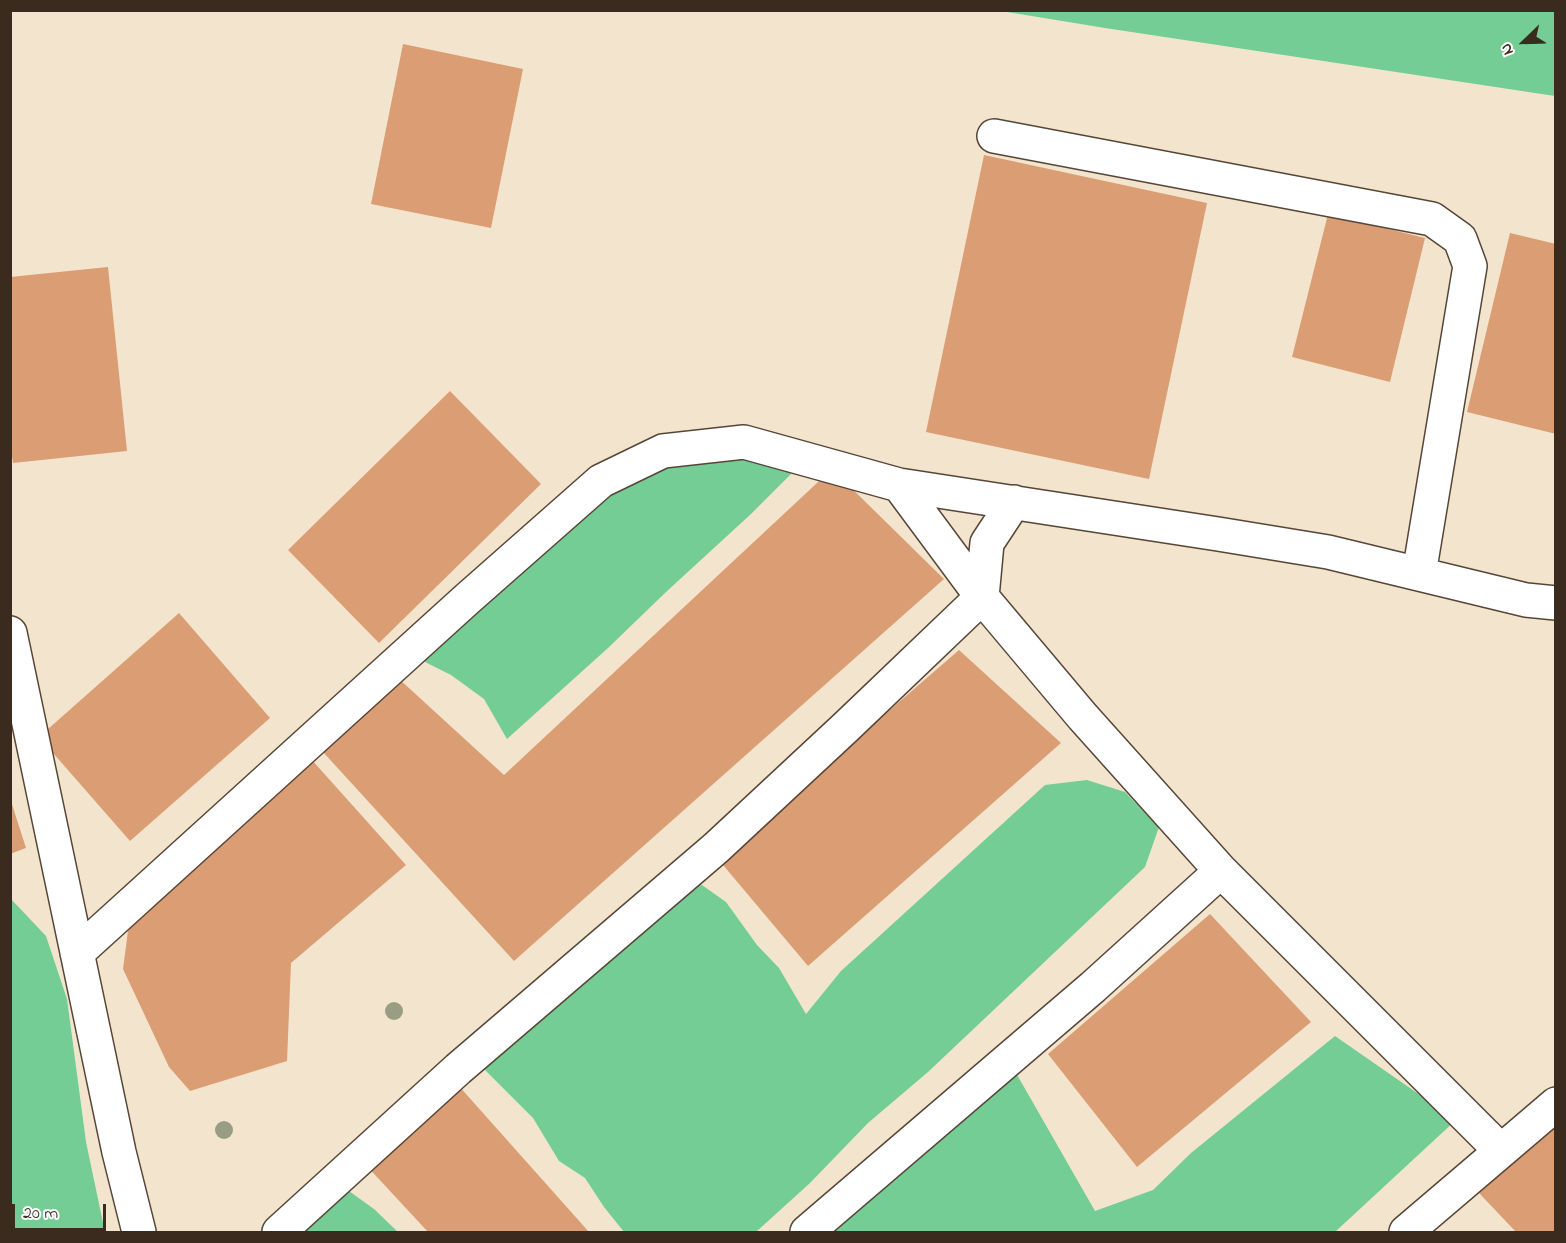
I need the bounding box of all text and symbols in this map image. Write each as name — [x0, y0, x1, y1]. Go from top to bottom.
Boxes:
north arrow — [1494, 12, 1554, 72]
text: N — [1494, 39, 1521, 59]
scale bar — [15, 1192, 110, 1230]
text: 20 m — [23, 1201, 58, 1227]

